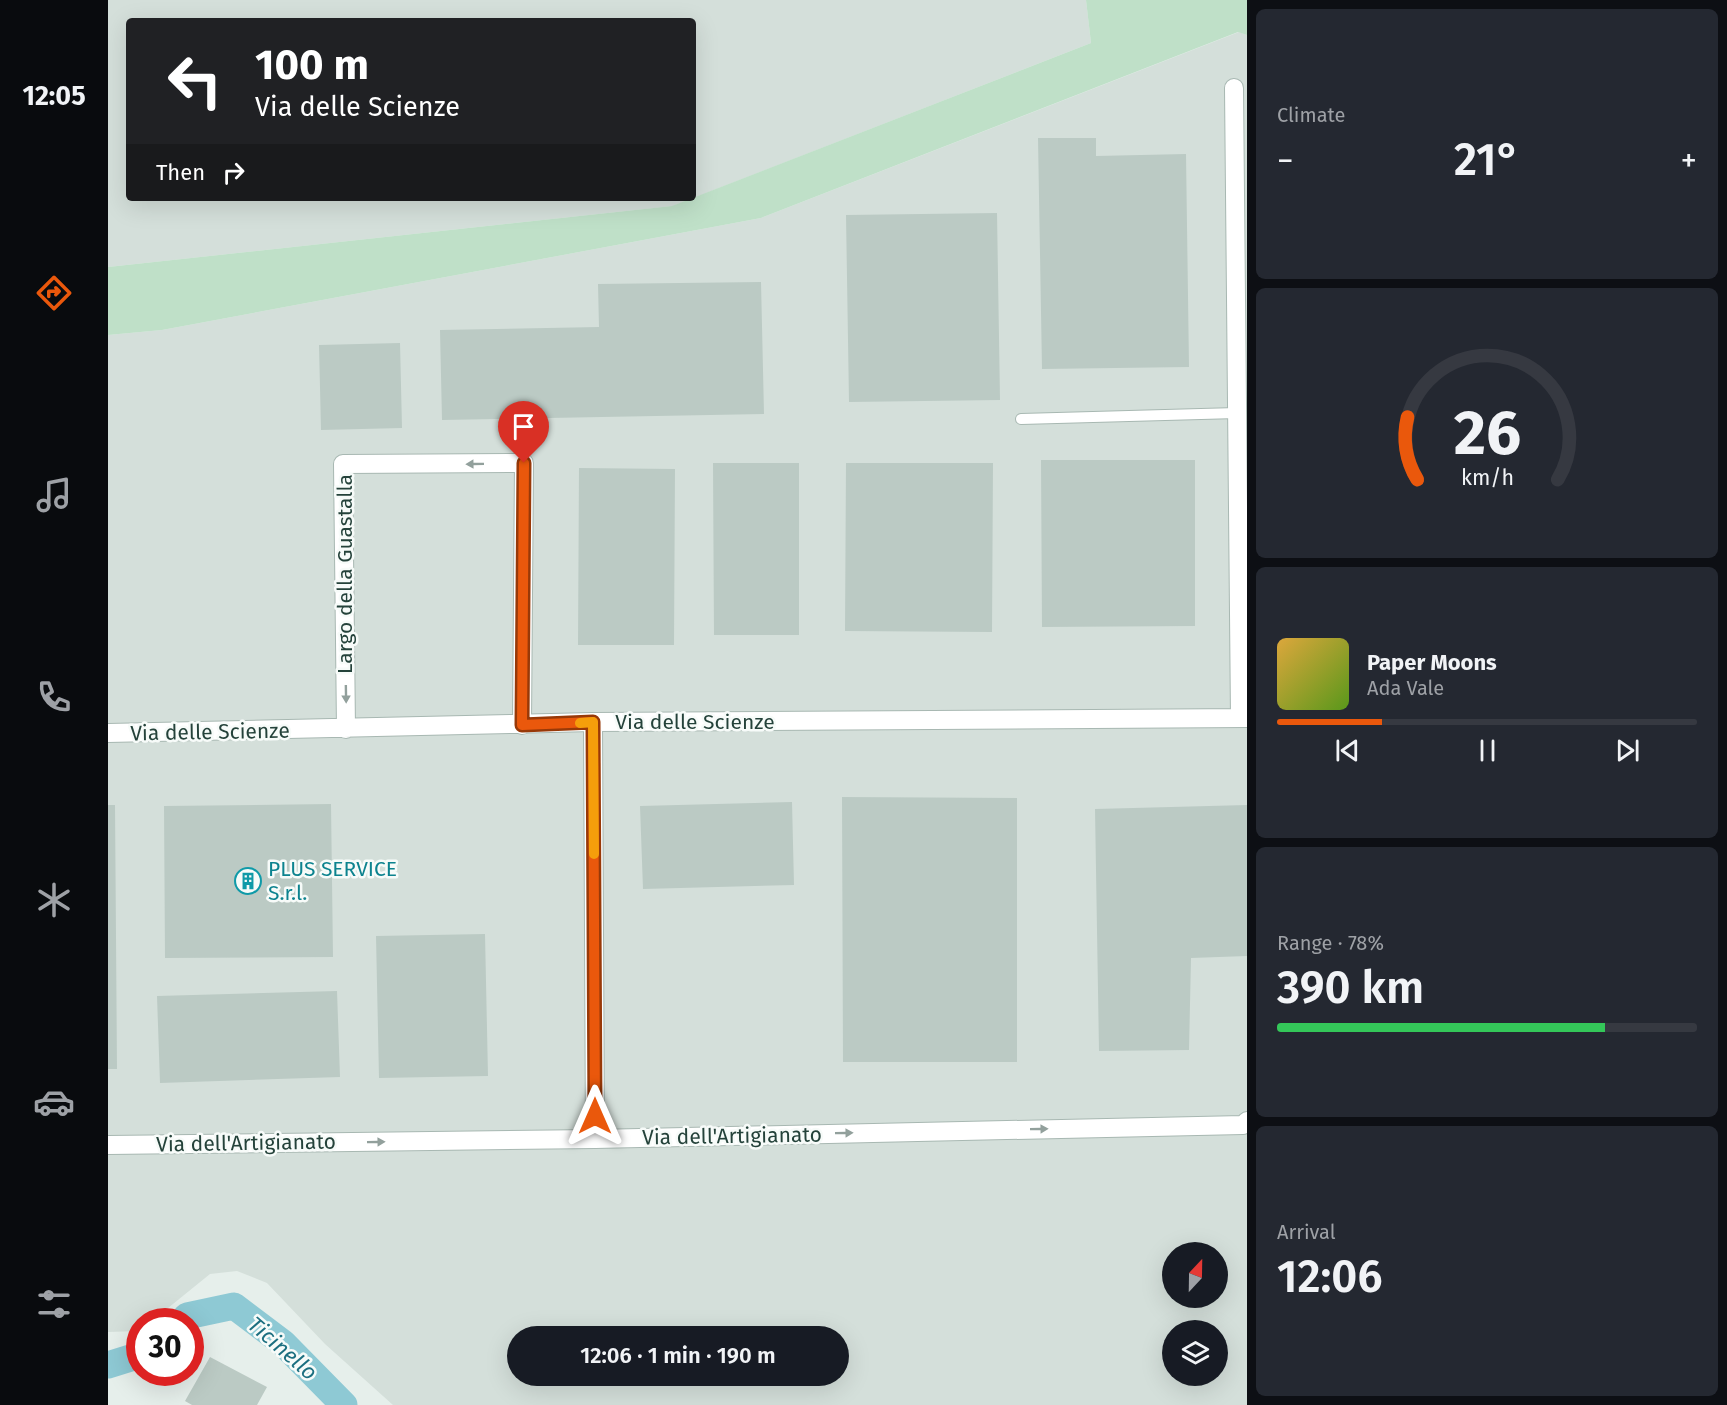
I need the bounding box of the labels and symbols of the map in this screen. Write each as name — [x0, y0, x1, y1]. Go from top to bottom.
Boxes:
pin — [498, 401, 549, 463]
one-way arrow — [466, 459, 485, 469]
street label: Largo della Guastalla — [332, 474, 358, 674]
one-way arrow — [341, 685, 350, 704]
street label: Via delle Scienze — [615, 709, 775, 735]
street label: Via delle Scienze — [130, 718, 290, 746]
place label: PLUS SERVICE S.r.l. — [268, 856, 397, 906]
building icon: PLUS SERVICE S.r.l. — [233, 866, 263, 896]
position arrow — [563, 1084, 627, 1148]
street label: Via dell'Artigianato — [642, 1121, 822, 1151]
one-way arrow — [1030, 1125, 1049, 1134]
street label: Via dell'Artigianato — [156, 1128, 336, 1158]
one-way arrow — [835, 1129, 854, 1138]
one-way arrow — [367, 1137, 386, 1146]
north arrow — [1162, 1242, 1228, 1308]
speed limit sign: 30 — [126, 1308, 204, 1386]
water label: Ticinello — [242, 1311, 323, 1386]

